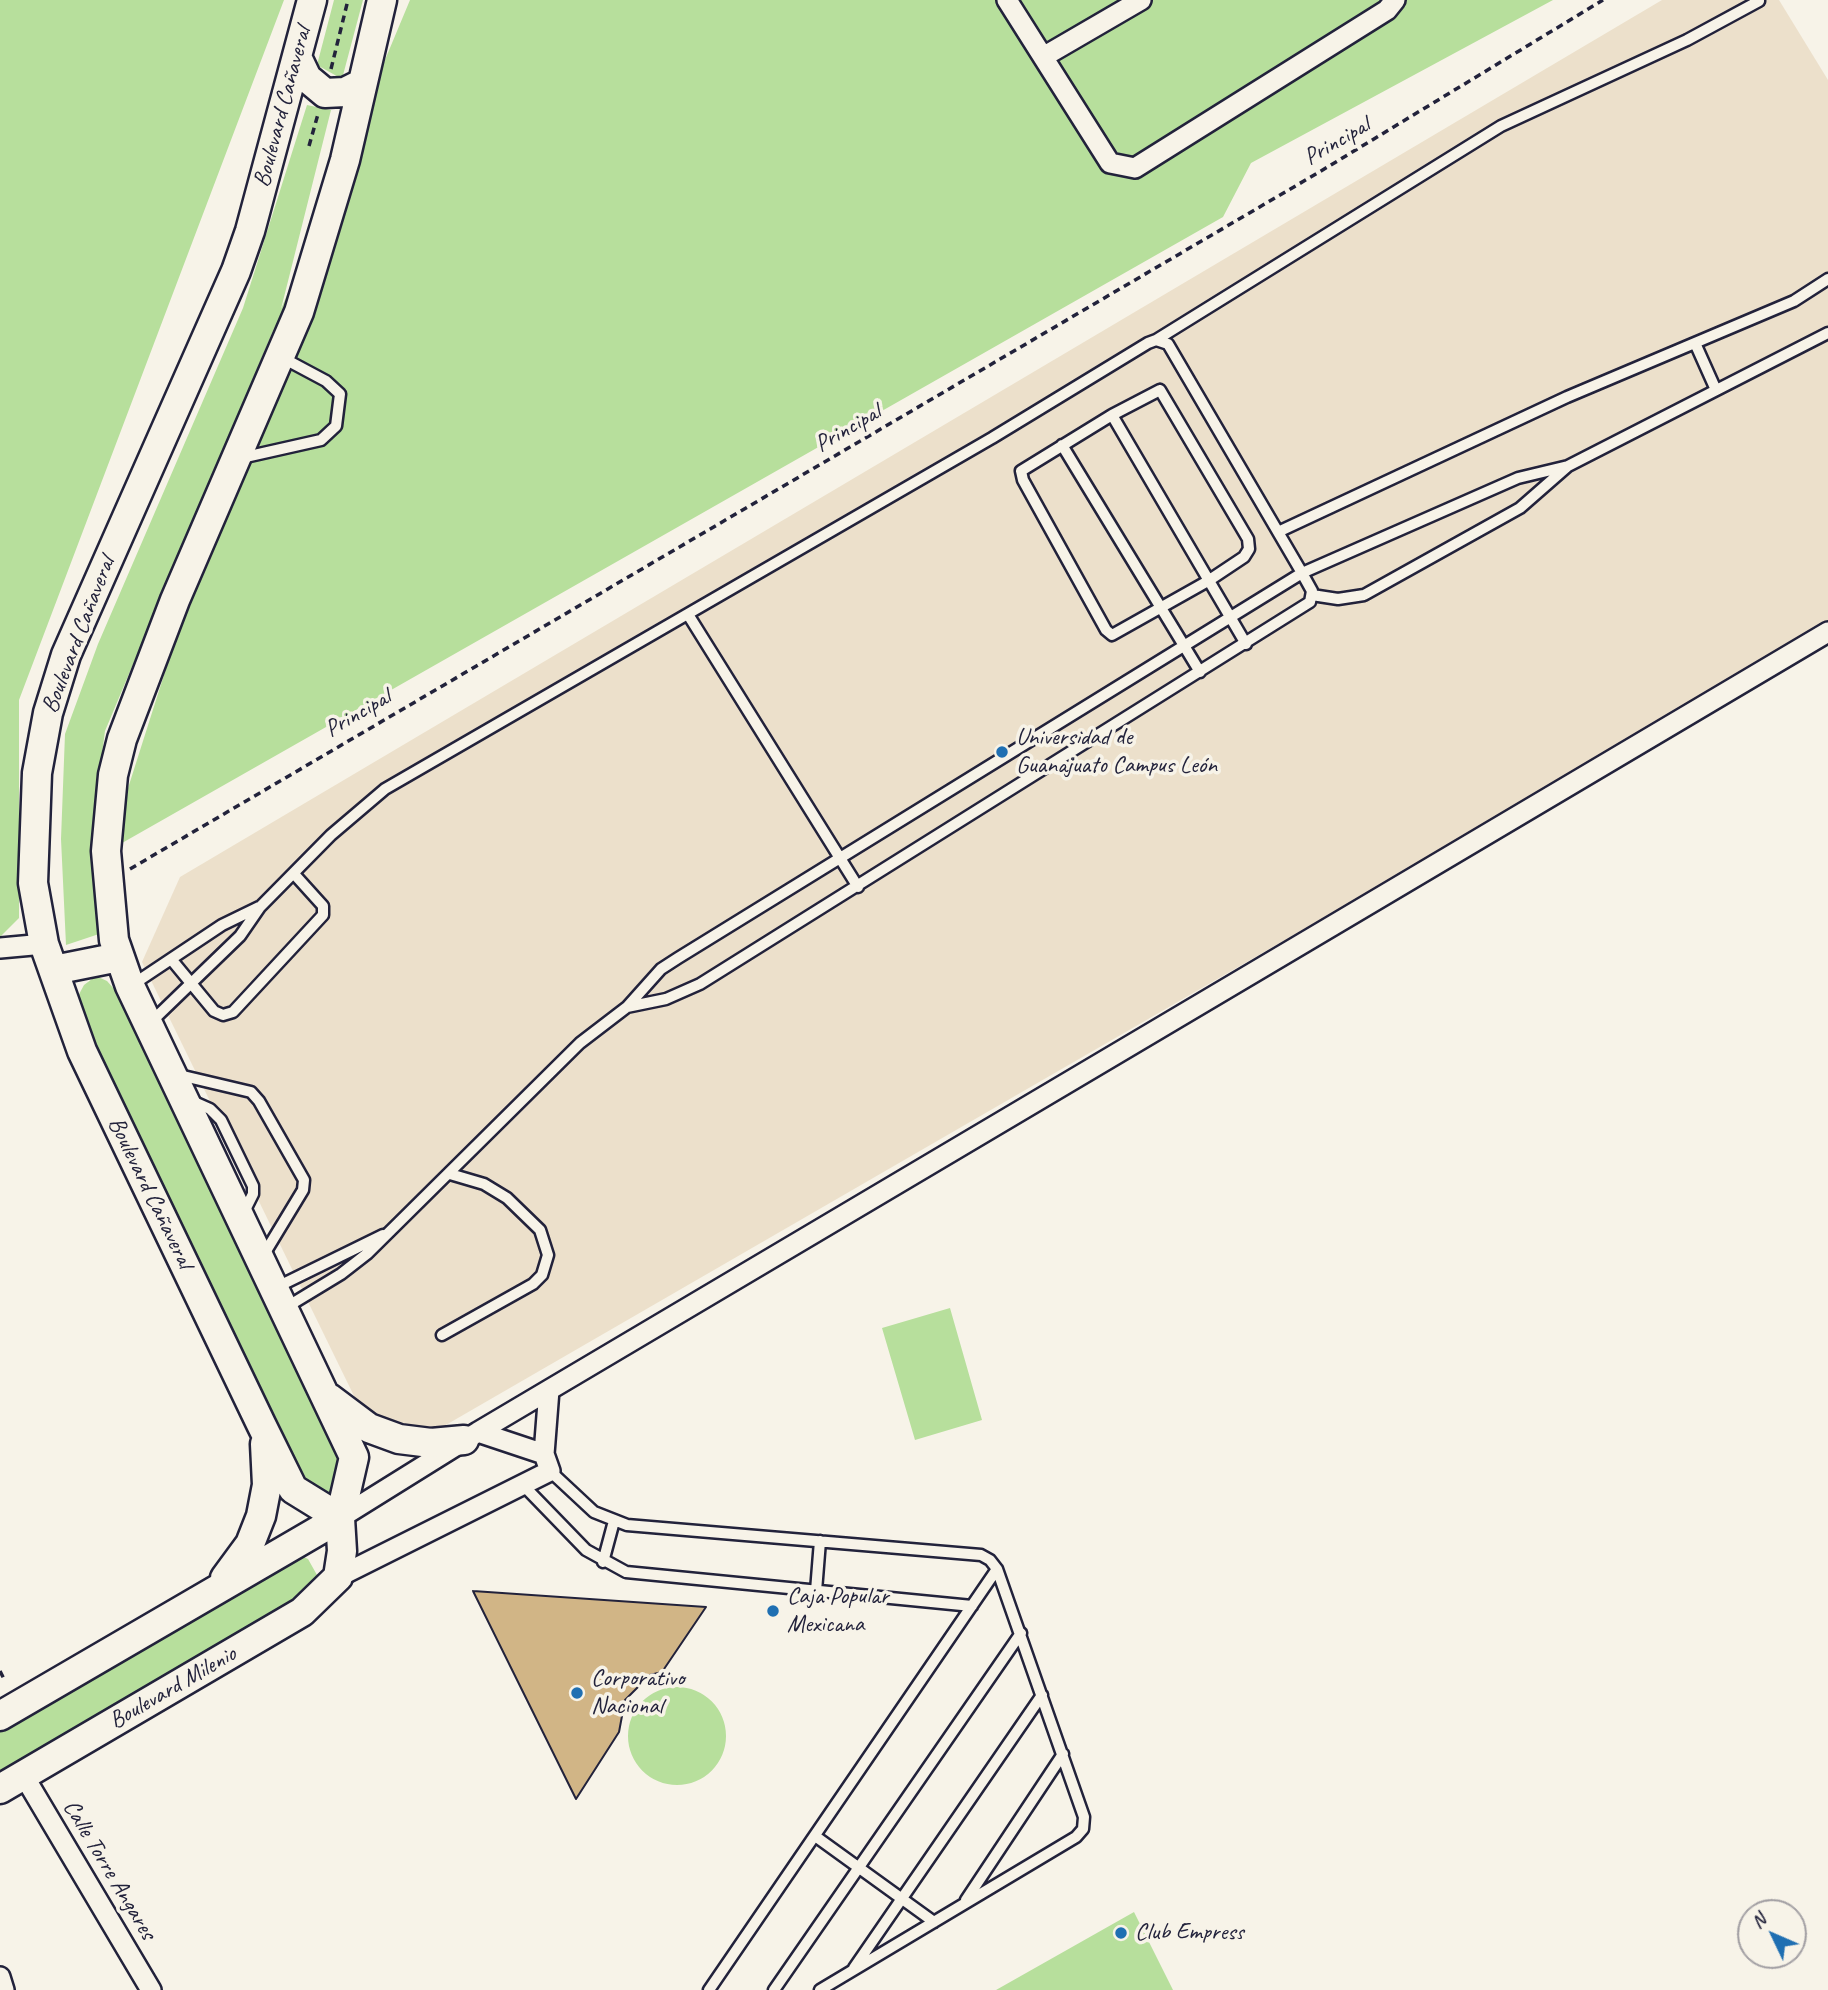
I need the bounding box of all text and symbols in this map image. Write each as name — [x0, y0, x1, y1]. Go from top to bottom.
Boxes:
street label: Boulevard Cañaveral — [248, 24, 318, 190]
street label: Principal — [1299, 112, 1375, 172]
street label: Principal — [810, 399, 886, 459]
street label: Boulevard Cañaveral — [36, 553, 122, 717]
street label: Principal — [320, 684, 396, 744]
place label: Universidad de Guanajuato Campus León — [1016, 724, 1217, 780]
marker: Universidad de Guanajuato Campus León — [994, 744, 1010, 760]
street label: Boulevard Cañaveral — [101, 1113, 199, 1273]
place label: Caja Popular Mexicana — [787, 1583, 889, 1639]
marker: Caja Popular Mexicana — [765, 1603, 781, 1619]
street label: Boulevard Milenio — [104, 1640, 242, 1736]
place label: Corporativo Nacional — [591, 1665, 684, 1721]
marker: Corporativo Nacional — [569, 1685, 585, 1701]
street label: Calle Torre Angares — [56, 1795, 162, 1945]
north arrow — [1737, 1899, 1807, 1969]
text: N — [1746, 1908, 1771, 1933]
place label: Club Empress — [1135, 1919, 1244, 1947]
marker: Club Empress — [1113, 1925, 1129, 1941]

